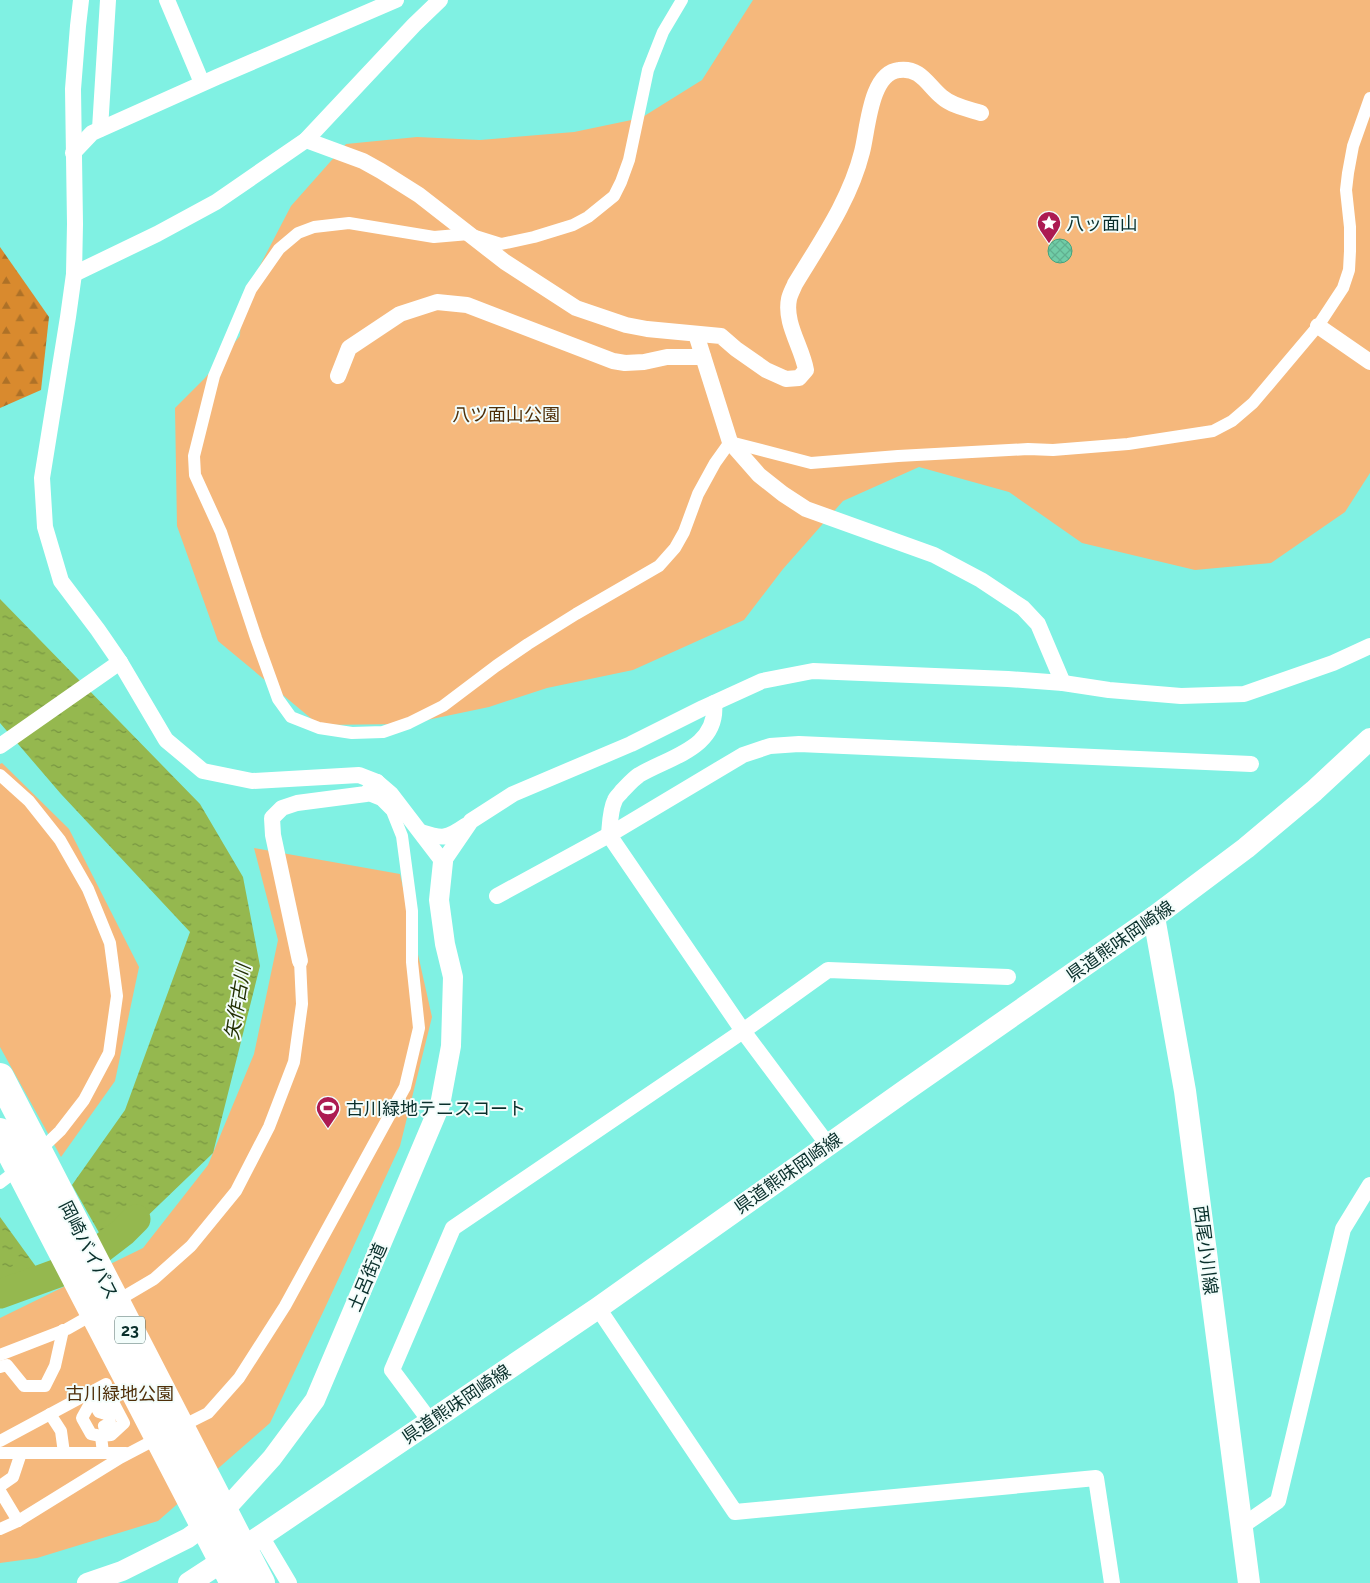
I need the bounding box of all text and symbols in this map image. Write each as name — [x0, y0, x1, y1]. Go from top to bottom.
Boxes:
place icon: 八ッ面山 — [1036, 210, 1062, 244]
place label: 八ッ面山 — [1066, 213, 1138, 234]
park label: 八ツ面山公園 — [452, 404, 560, 425]
street label: 県道熊味岡崎線 — [1062, 896, 1178, 986]
water label: 矢作古川 — [220, 961, 254, 1041]
sports icon: 古川緑地テニスコート — [315, 1095, 341, 1129]
place label: 古川緑地テニスコート — [346, 1098, 526, 1119]
street label: 県道熊味岡崎線 — [730, 1128, 846, 1218]
street label: 岡崎バイパス — [55, 1197, 123, 1303]
street label: 西尾小川線 — [1190, 1204, 1222, 1296]
street label: 土呂街道 — [343, 1240, 391, 1314]
road number: 23 — [115, 1316, 145, 1344]
street label: 県道熊味岡崎線 — [398, 1360, 514, 1448]
park label: 古川緑地公園 — [66, 1383, 174, 1404]

